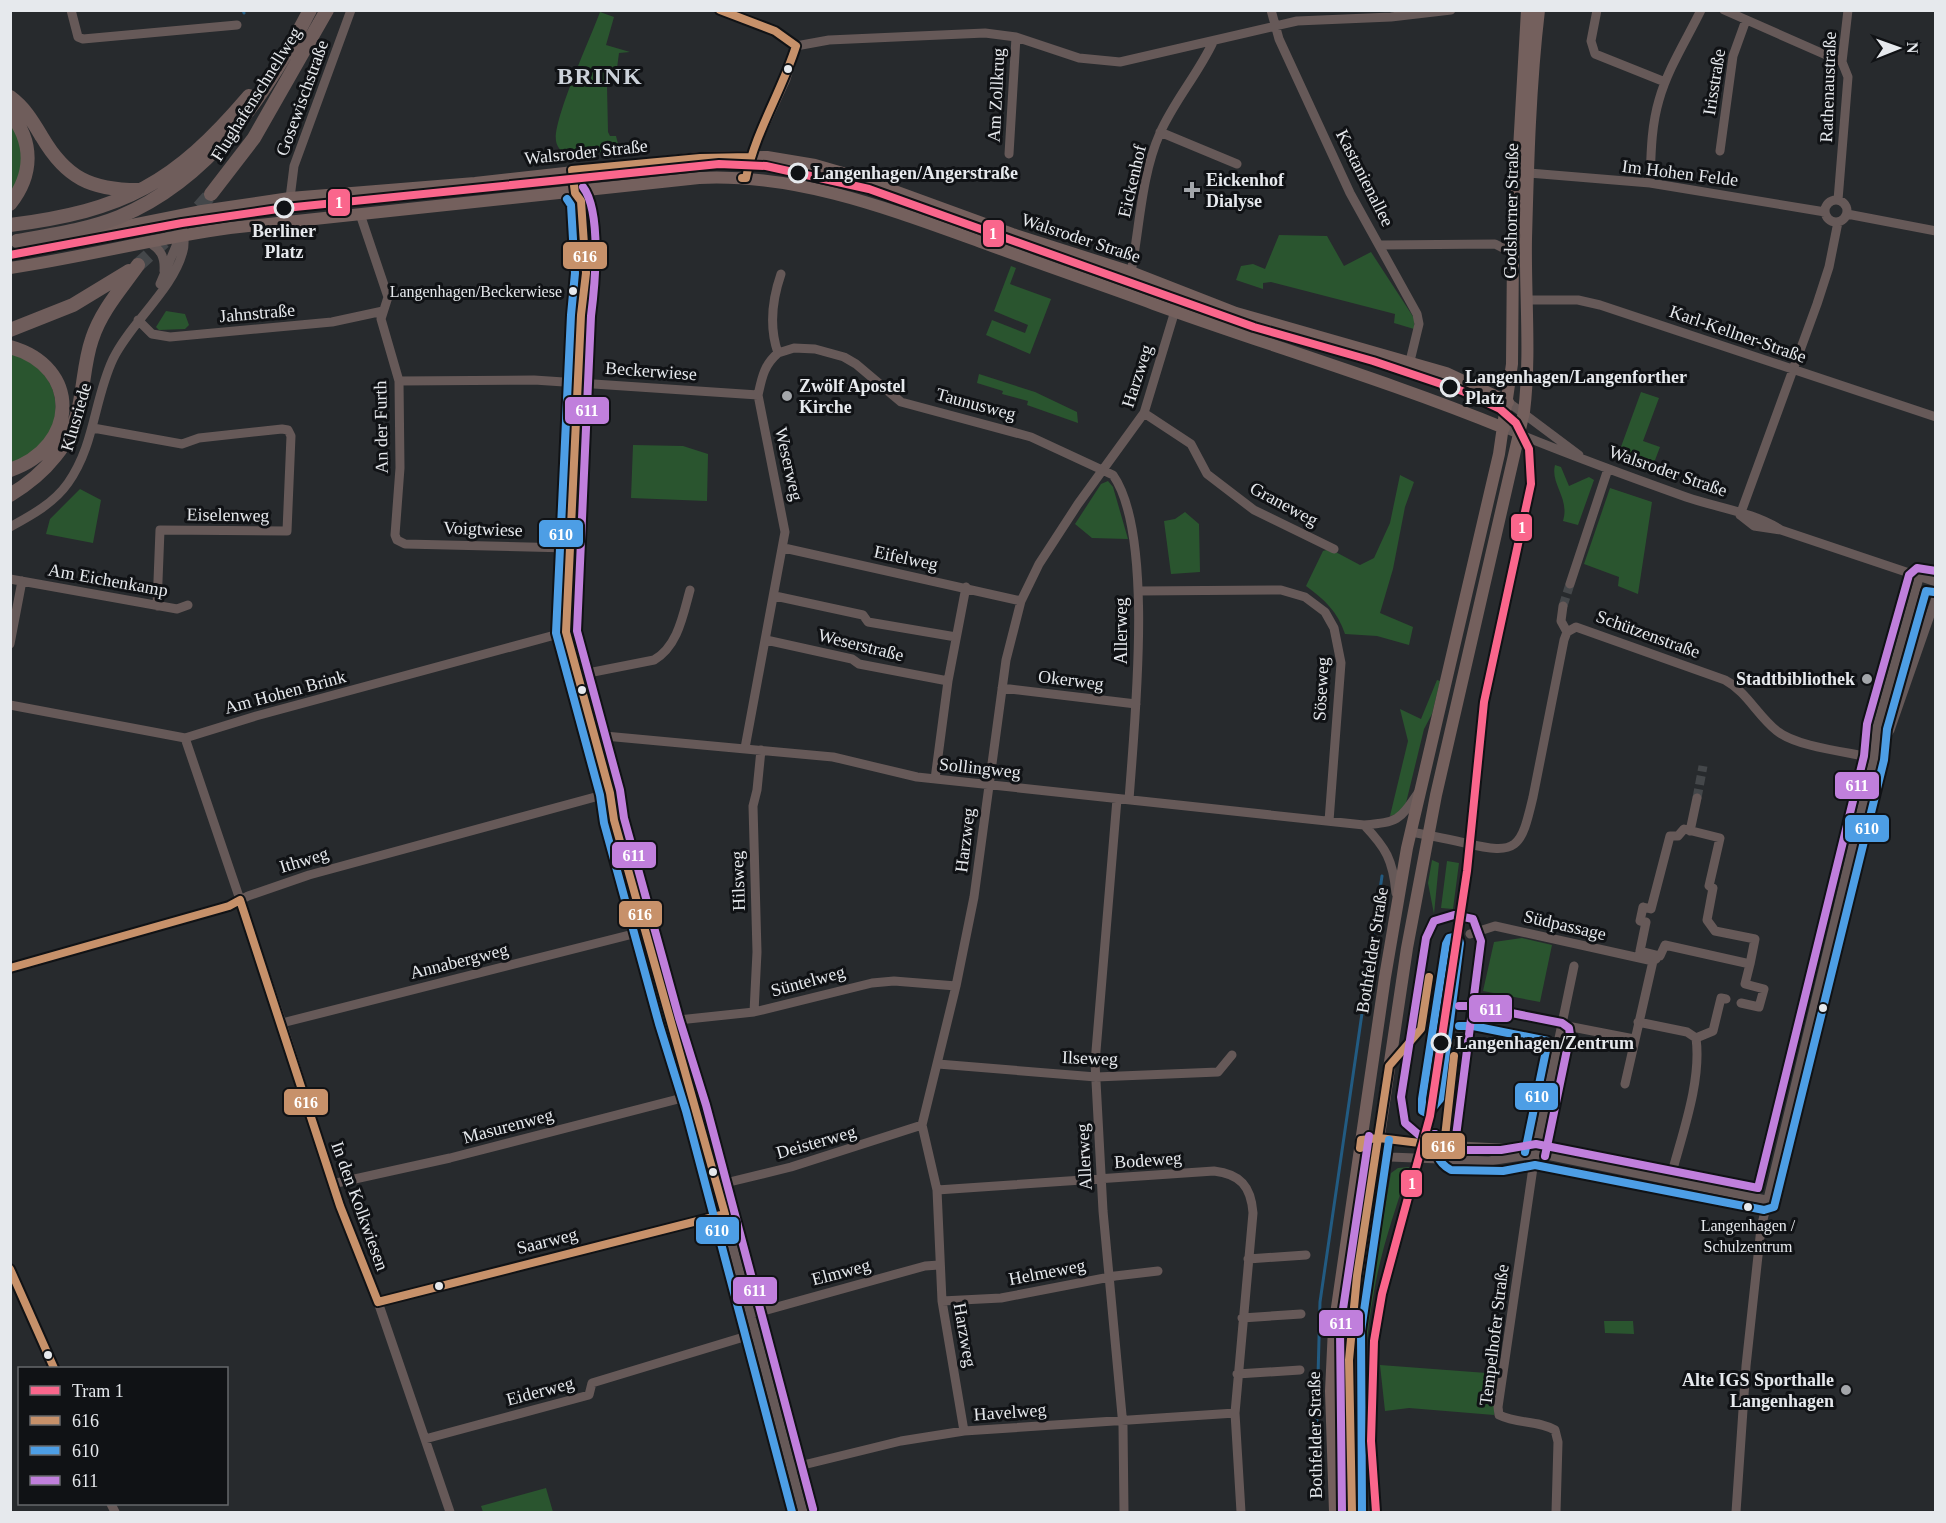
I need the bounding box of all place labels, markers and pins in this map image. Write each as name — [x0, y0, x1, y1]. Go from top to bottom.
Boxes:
unlabelled marker — [782, 63, 794, 75]
marker: Langenhagen/Angerstraße — [788, 163, 808, 183]
place label: Langenhagen/Angerstraße — [813, 163, 1018, 183]
place label: Eickenhof Dialyse — [1206, 170, 1285, 211]
marker: Eickenhof Dialyse — [1183, 181, 1201, 199]
marker: Berliner Platz — [274, 198, 294, 218]
place label: Berliner Platz — [252, 221, 316, 262]
place label: Langenhagen/Beckerwiese — [390, 283, 562, 301]
marker: Langenhagen/Beckerwiese — [567, 285, 579, 297]
place label: Langenhagen/Langenforther Platz — [1465, 367, 1687, 408]
place label: Zwölf Apostel Kirche — [799, 376, 906, 417]
marker: Langenhagen/Langenforther Platz — [1440, 377, 1460, 397]
marker: Zwölf Apostel Kirche — [780, 389, 794, 403]
place label: Stadtbibliothek — [1736, 669, 1855, 689]
marker: Stadtbibliothek — [1860, 672, 1874, 686]
unlabelled marker — [576, 684, 588, 696]
unlabelled marker — [1817, 1002, 1829, 1014]
marker: Langenhagen/Zentrum — [1431, 1033, 1451, 1053]
place label: Langenhagen/Zentrum — [1456, 1033, 1634, 1053]
unlabelled marker — [707, 1166, 719, 1178]
marker: Langenhagen / Schulzentrum — [1742, 1201, 1754, 1213]
place label: Langenhagen / Schulzentrum — [1701, 1217, 1796, 1255]
unlabelled marker — [433, 1280, 445, 1292]
unlabelled marker — [42, 1349, 54, 1361]
place label: Alte IGS Sporthalle Langenhagen — [1682, 1370, 1834, 1411]
marker: Alte IGS Sporthalle Langenhagen — [1839, 1383, 1853, 1397]

